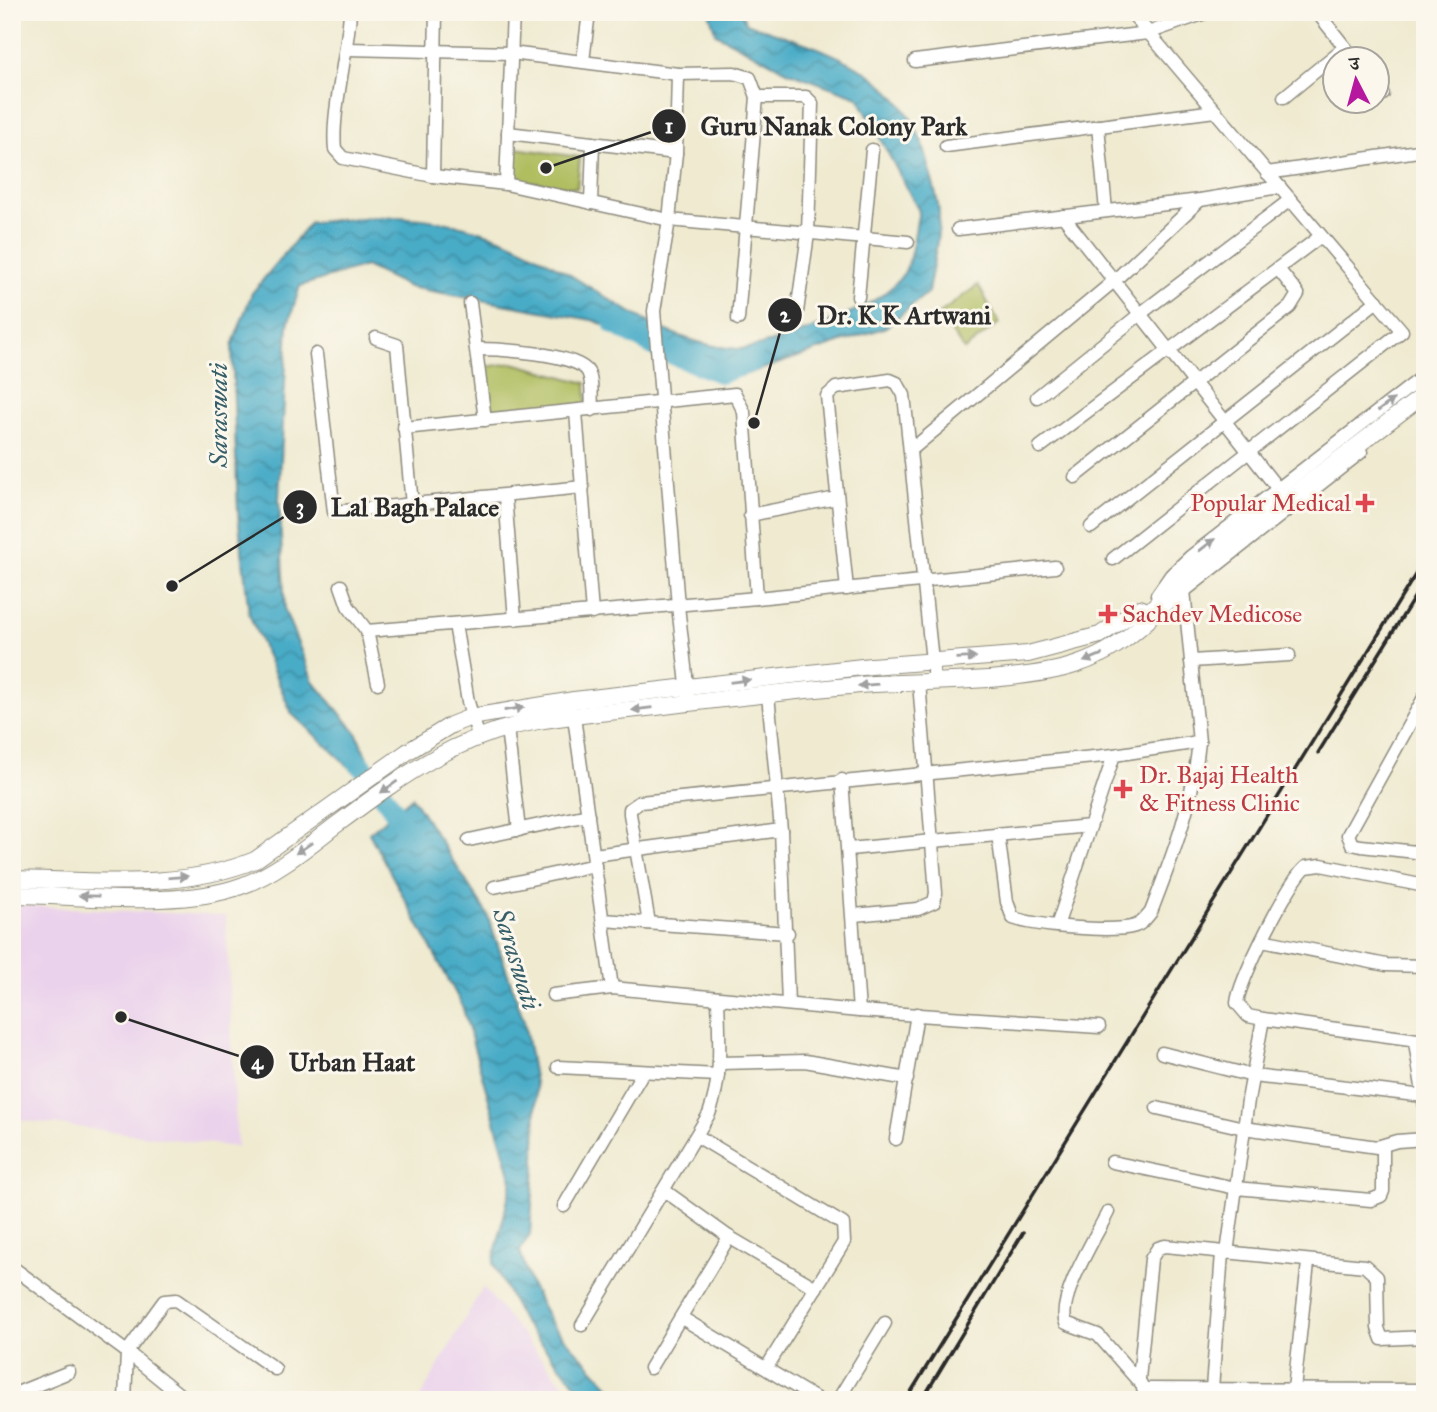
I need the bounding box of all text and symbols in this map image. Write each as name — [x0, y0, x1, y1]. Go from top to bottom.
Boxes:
north arrow — [1322, 46, 1392, 116]
text: उ — [1346, 52, 1362, 76]
callout: Guru Nanak Colony Park — [652, 102, 982, 149]
text: Guru Nanak Colony Park — [701, 110, 968, 142]
text: 1 — [665, 113, 673, 139]
callout: Dr. K K Artwani — [768, 292, 1005, 339]
text: Dr. K K Artwani — [817, 299, 992, 331]
text: 2 — [780, 302, 791, 328]
water label: Saraswati — [202, 362, 234, 468]
one-way arrow — [1377, 398, 1395, 412]
callout: Lal Bagh Palace — [282, 483, 514, 530]
place label: Popular Medical — [1190, 488, 1352, 518]
text: Lal Bagh Palace — [331, 491, 499, 524]
text: 3 — [296, 494, 304, 520]
marker: Popular Medical — [1357, 495, 1373, 511]
one-way arrow — [1197, 537, 1215, 552]
place label: Sachdev Medicose — [1122, 599, 1302, 629]
marker: Sachdev Medicose — [1100, 606, 1116, 622]
one-way arrow — [1082, 652, 1103, 663]
one-way arrow — [956, 653, 978, 664]
one-way arrow — [729, 676, 751, 687]
one-way arrow — [857, 680, 879, 691]
one-way arrow — [504, 703, 526, 714]
one-way arrow — [631, 704, 653, 715]
place label: Dr. Bajaj Health & Fitness Clinic — [1139, 760, 1300, 818]
marker: Dr. Bajaj Health & Fitness Clinic — [1113, 779, 1133, 799]
one-way arrow — [380, 780, 398, 794]
one-way arrow — [295, 841, 314, 854]
one-way arrow — [168, 871, 190, 882]
one-way arrow — [77, 890, 99, 902]
water label: Saraswati — [486, 903, 548, 1014]
callout: Urban Haat — [240, 1038, 429, 1085]
text: Urban Haat — [289, 1046, 416, 1078]
text: 4 — [251, 1049, 264, 1075]

